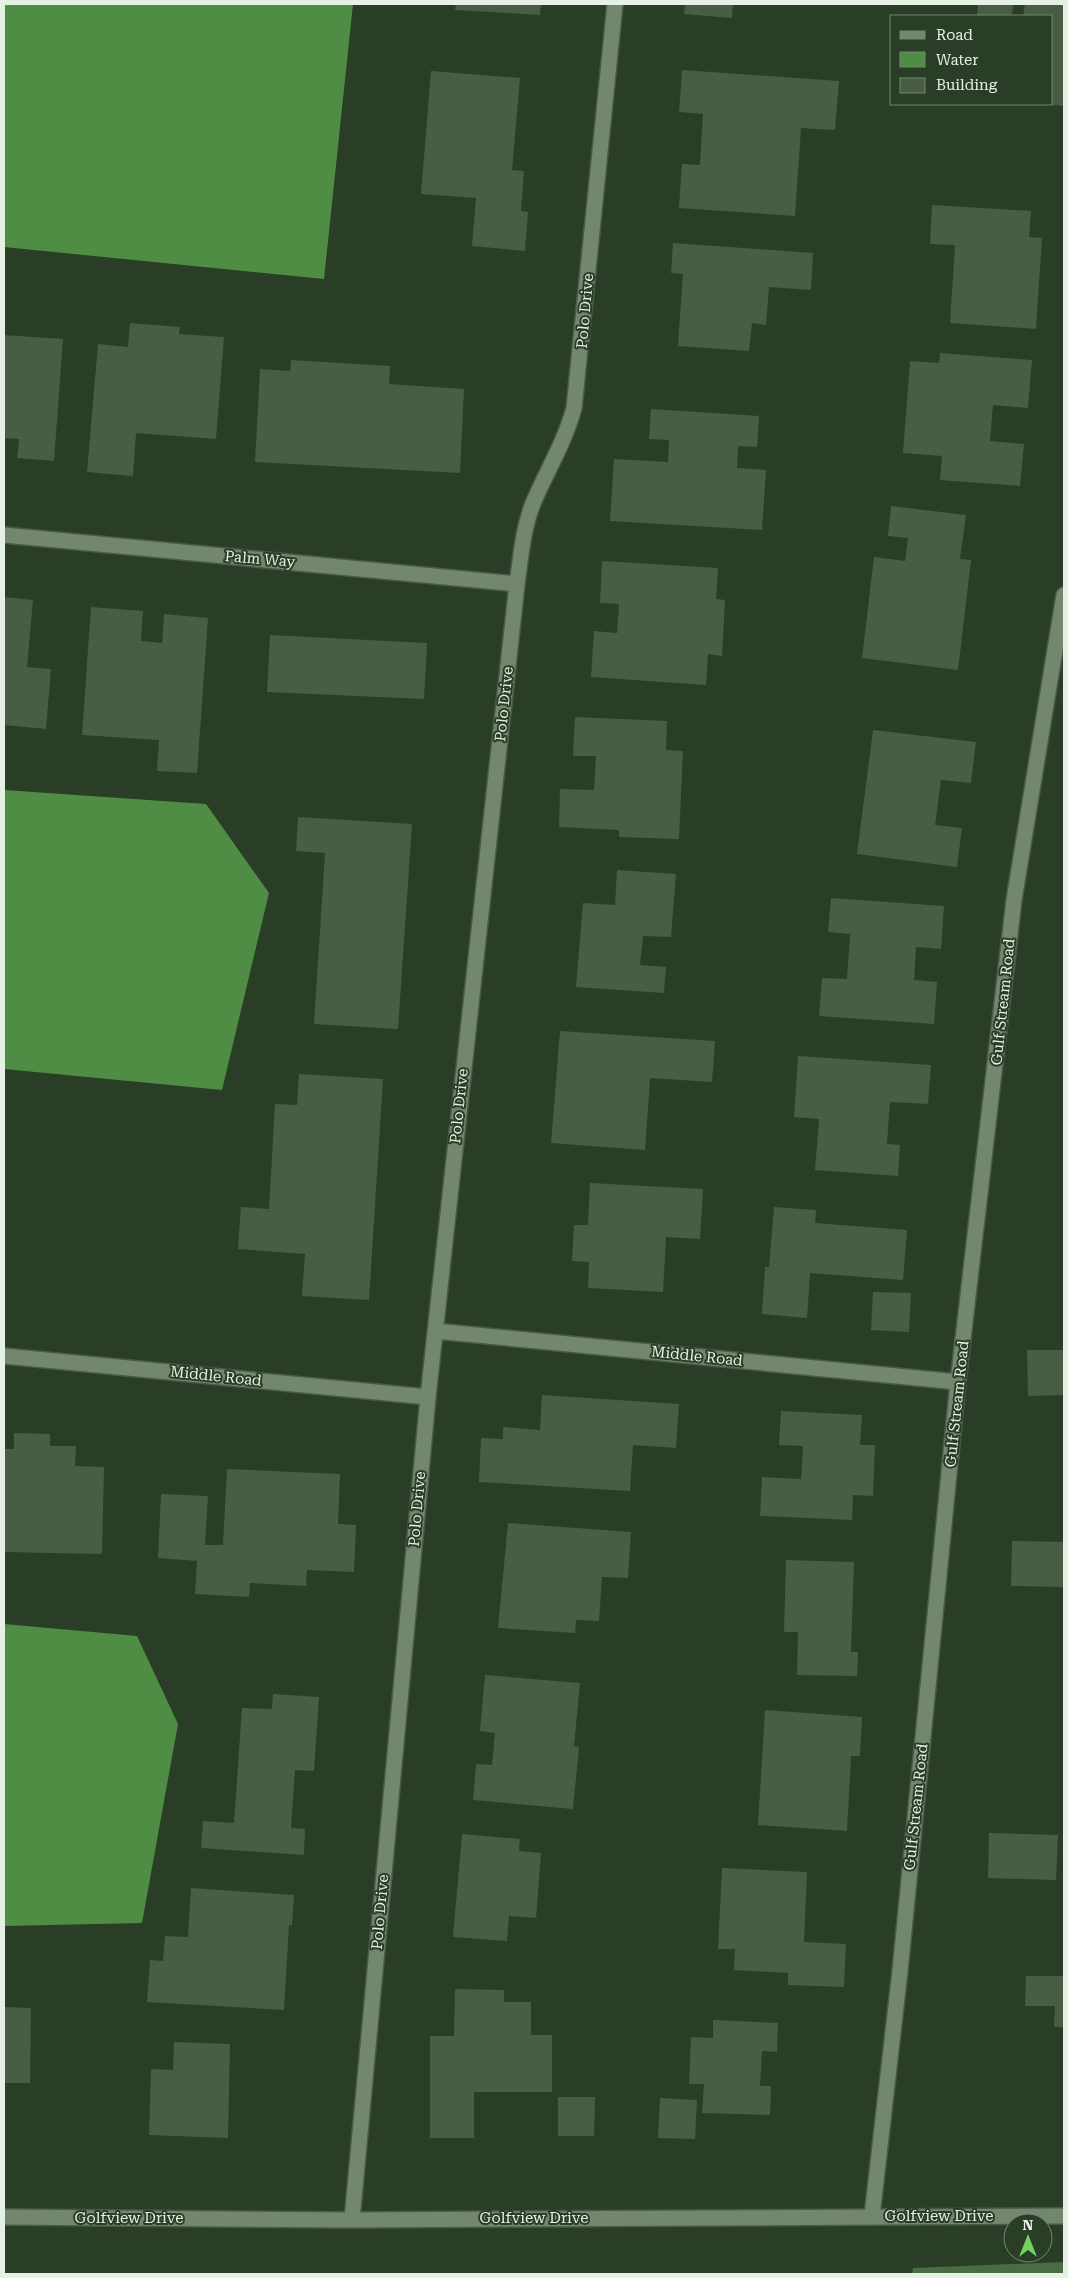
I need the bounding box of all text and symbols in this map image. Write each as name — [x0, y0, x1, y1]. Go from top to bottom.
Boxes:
legend — [890, 15, 1053, 105]
text: Road — [936, 26, 973, 44]
text: Water — [936, 51, 978, 69]
text: Building — [936, 76, 998, 94]
street label: Polo Drive — [573, 273, 597, 349]
street label: Palm Way — [224, 547, 296, 571]
street label: Polo Drive — [491, 666, 517, 742]
street label: Gulf Stream Road — [987, 937, 1019, 1066]
street label: Polo Drive — [446, 1068, 472, 1144]
street label: Gulf Stream Road — [941, 1339, 973, 1468]
street label: Middle Road — [650, 1342, 744, 1370]
street label: Middle Road — [169, 1362, 263, 1390]
street label: Polo Drive — [405, 1471, 429, 1547]
street label: Gulf Stream Road — [900, 1742, 932, 1871]
street label: Polo Drive — [368, 1874, 392, 1950]
street label: Golfview Drive — [885, 2207, 993, 2225]
street label: Golfview Drive — [75, 2209, 183, 2227]
street label: Golfview Drive — [480, 2209, 588, 2227]
north arrow — [1003, 2213, 1053, 2263]
text: N — [1023, 2217, 1034, 2233]

